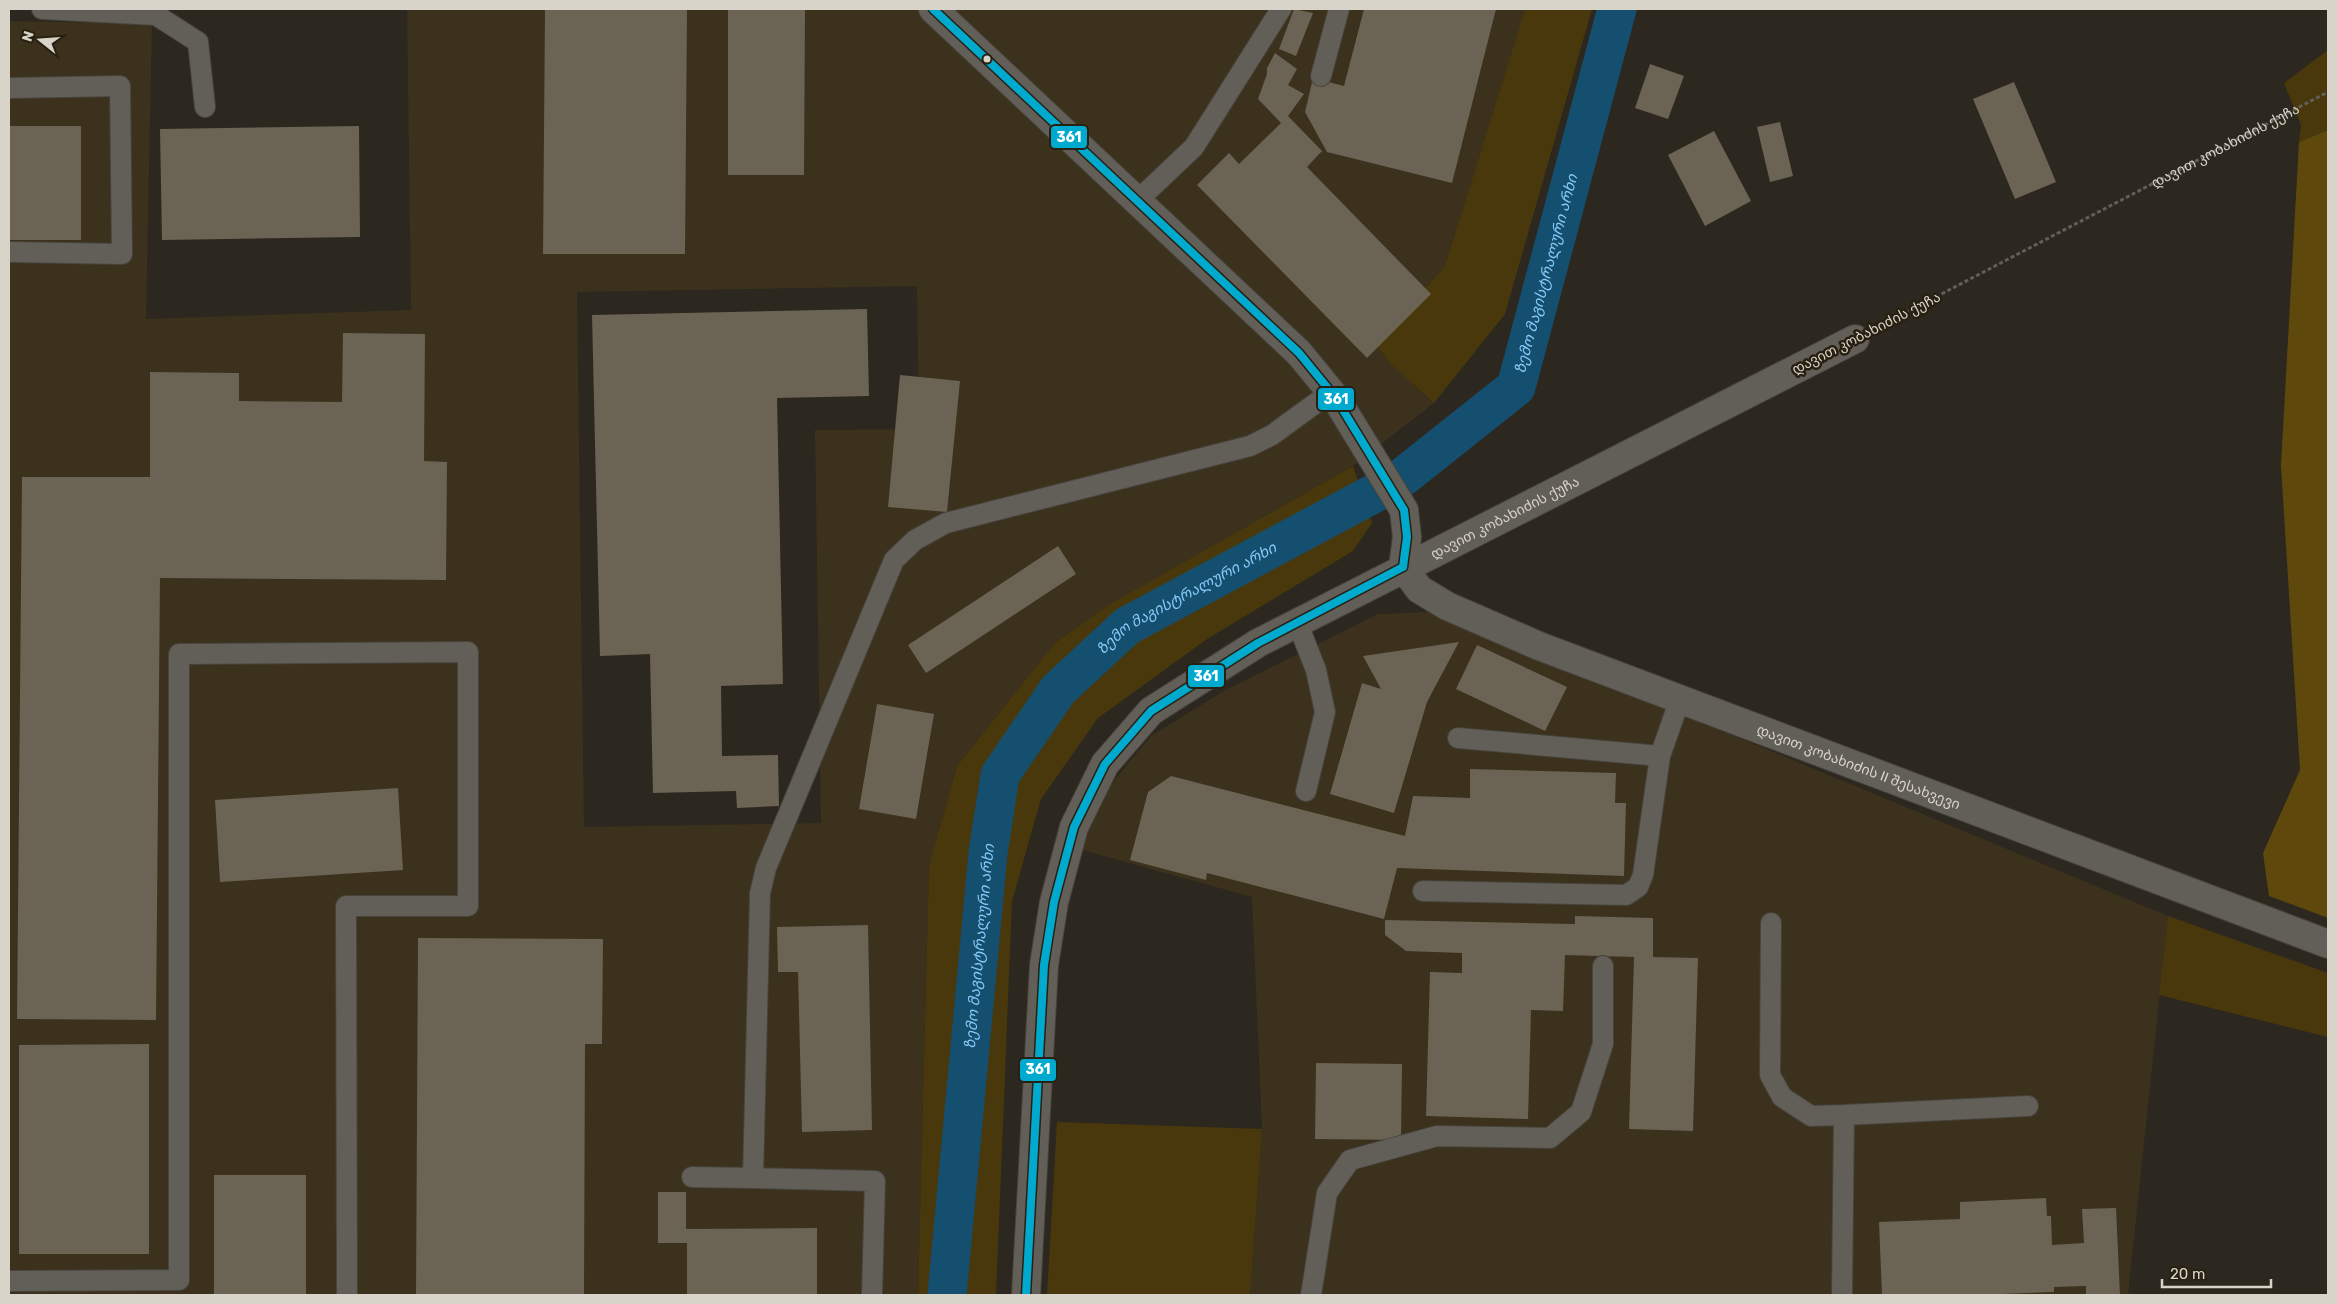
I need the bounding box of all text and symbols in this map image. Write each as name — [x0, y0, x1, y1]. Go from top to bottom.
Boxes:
north arrow — [15, 15, 65, 65]
text: N — [18, 29, 38, 44]
unlabelled marker — [982, 54, 992, 64]
street label: დავით კობახიძის ქუჩა — [2149, 100, 2302, 192]
line badge: 361 — [1050, 125, 1088, 149]
text: 361 — [1056, 129, 1082, 146]
water label: ზემო მაგისტრალური არხი — [1511, 171, 1582, 376]
street label: დავით კობახიძის ქუჩა — [1789, 289, 1943, 378]
line badge: 361 — [1317, 387, 1355, 411]
text: 361 — [1323, 391, 1349, 408]
street label: დავით კობახიძის ქუჩა — [1428, 473, 1582, 563]
water label: ზემო მაგისტრალური არხი — [1093, 538, 1281, 658]
line badge: 361 — [1187, 664, 1225, 688]
text: 361 — [1193, 668, 1219, 685]
street label: დავით კობახიძის II შესახვევი — [1754, 721, 1963, 813]
water label: ზემო მაგისტრალური არხი — [961, 841, 998, 1050]
line badge: 361 — [1019, 1058, 1057, 1082]
text: 361 — [1025, 1061, 1051, 1078]
scale bar — [2162, 1256, 2271, 1288]
text: 20 m — [2170, 1265, 2205, 1283]

